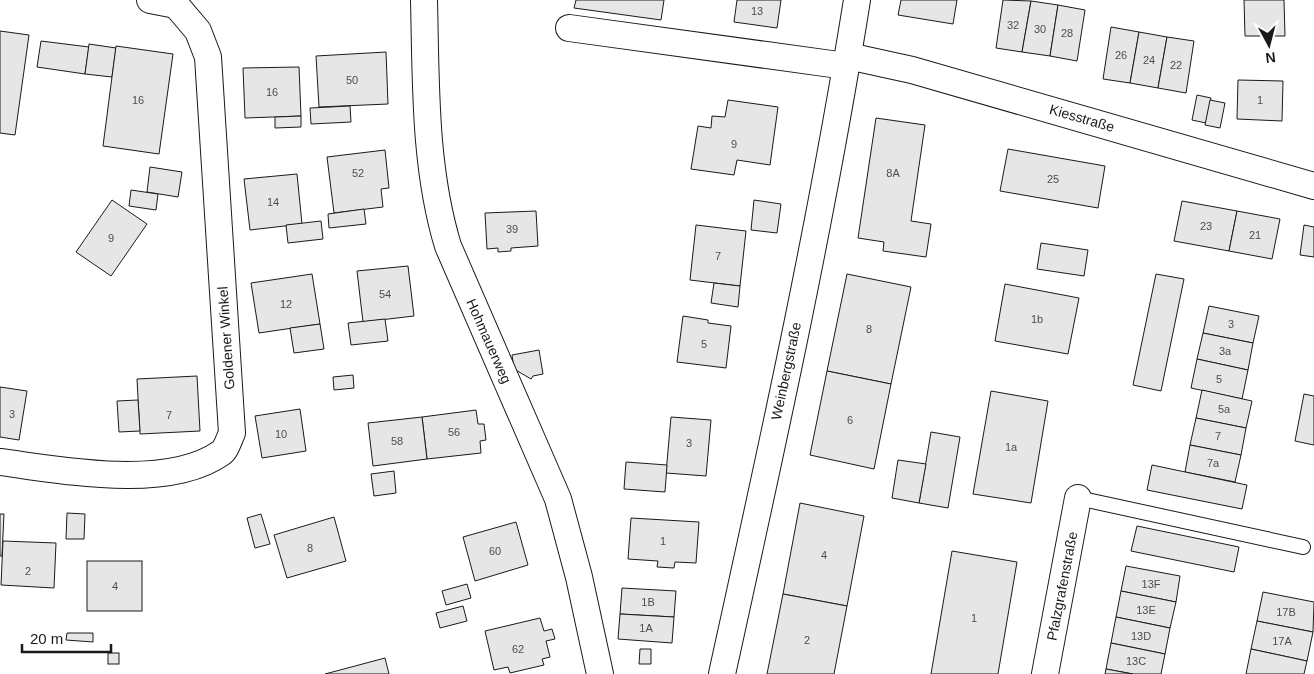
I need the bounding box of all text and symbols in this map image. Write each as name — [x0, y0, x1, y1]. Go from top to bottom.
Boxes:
house number: 13 — [751, 5, 763, 17]
house number: 32 — [1007, 19, 1019, 31]
north arrow — [1244, 20, 1294, 70]
house number: 30 — [1034, 23, 1046, 35]
house number: 28 — [1061, 27, 1073, 39]
house number: 26 — [1115, 49, 1127, 61]
text: N — [1265, 49, 1277, 66]
house number: 24 — [1143, 54, 1155, 66]
house number: 22 — [1170, 59, 1182, 71]
house number: 50 — [346, 74, 358, 86]
house number: 16 — [266, 86, 278, 98]
house number: 16 — [132, 94, 144, 106]
house number: 1 — [1257, 94, 1263, 106]
street label: Kiesstraße — [1048, 101, 1117, 135]
house number: 9 — [731, 138, 737, 150]
house number: 52 — [352, 167, 364, 179]
house number: 8A — [886, 167, 900, 179]
house number: 25 — [1047, 173, 1059, 185]
house number: 14 — [267, 196, 279, 208]
house number: 23 — [1200, 220, 1212, 232]
house number: 39 — [506, 223, 518, 235]
house number: 21 — [1249, 229, 1261, 241]
house number: 9 — [108, 232, 114, 244]
house number: 7 — [715, 250, 721, 262]
street label: Goldener Winkel — [214, 286, 238, 390]
house number: 54 — [379, 288, 391, 300]
street label: Hohmauerweg — [463, 296, 515, 386]
house number: 12 — [280, 298, 292, 310]
house number: 1b — [1031, 313, 1043, 325]
house number: 3 — [1228, 318, 1234, 330]
street label: Weinbergstraße — [768, 321, 804, 421]
house number: 8 — [866, 323, 872, 335]
house number: 5 — [701, 338, 707, 350]
house number: 3a — [1219, 345, 1232, 357]
house number: 5 — [1216, 373, 1222, 385]
house number: 5a — [1218, 403, 1231, 415]
house number: 3 — [9, 408, 15, 420]
house number: 7 — [166, 409, 172, 421]
house number: 6 — [847, 414, 853, 426]
house number: 56 — [448, 426, 460, 438]
house number: 10 — [275, 428, 287, 440]
house number: 7 — [1215, 430, 1221, 442]
house number: 58 — [391, 435, 403, 447]
house number: 3 — [686, 437, 692, 449]
house number: 1a — [1005, 441, 1018, 453]
house number: 7a — [1207, 457, 1220, 469]
street label: Pfalzgrafenstraße — [1044, 530, 1080, 642]
house number: 1 — [660, 535, 666, 547]
house number: 8 — [307, 542, 313, 554]
house number: 60 — [489, 545, 501, 557]
house number: 4 — [821, 549, 827, 561]
house number: 2 — [25, 565, 31, 577]
house number: 13F — [1142, 578, 1161, 590]
house number: 4 — [112, 580, 118, 592]
house number: 1B — [641, 596, 655, 608]
house number: 13E — [1136, 604, 1156, 616]
house number: 17B — [1276, 606, 1296, 618]
house number: 1 — [971, 612, 977, 624]
scale bar — [22, 622, 111, 654]
house number: 1A — [639, 622, 653, 634]
text: 20 m — [30, 630, 63, 647]
house number: 13D — [1131, 630, 1151, 642]
house number: 2 — [804, 634, 810, 646]
house number: 17A — [1272, 635, 1292, 647]
house number: 62 — [512, 643, 524, 655]
house number: 13C — [1126, 655, 1146, 667]

